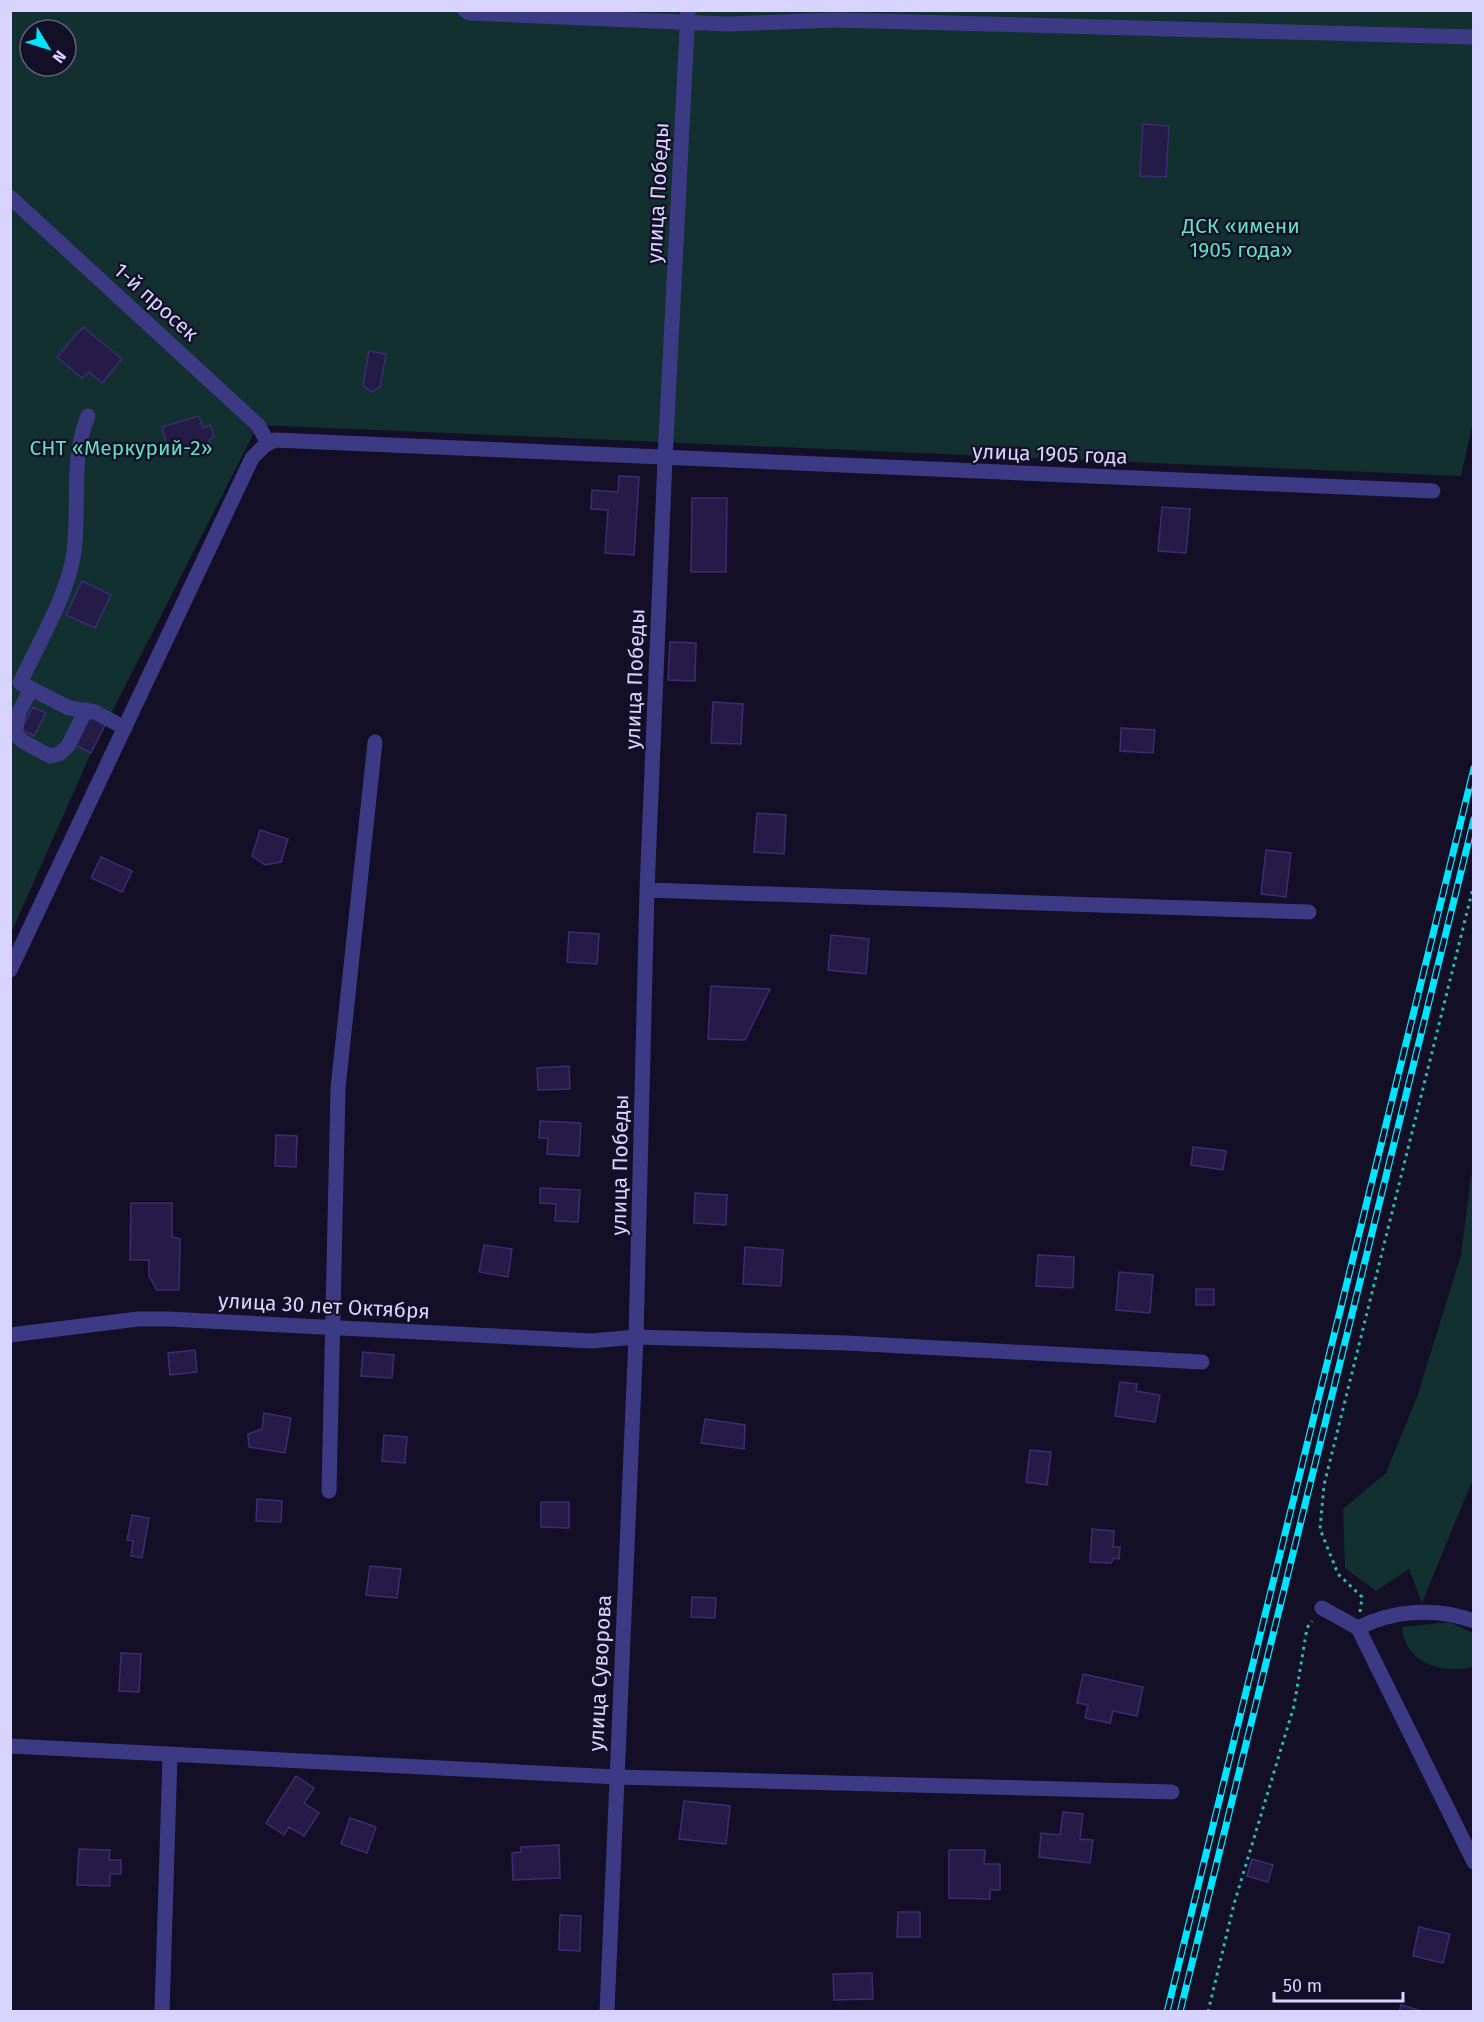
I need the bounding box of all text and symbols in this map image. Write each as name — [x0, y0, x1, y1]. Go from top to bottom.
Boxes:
north arrow — [18, 18, 78, 78]
text: N — [49, 47, 70, 67]
street label: улица Победы — [641, 122, 675, 264]
park label: ДСК «имени 1905 года» — [1181, 213, 1300, 263]
street label: 1-й просек — [108, 257, 204, 347]
park label: СНТ «Меркурий-2» — [29, 435, 213, 461]
street label: улица 1905 года — [972, 438, 1128, 470]
street label: улица Победы — [620, 608, 650, 750]
street label: улица Победы — [606, 1094, 634, 1236]
street label: улица 30 лет Октября — [217, 1287, 431, 1325]
street label: улица Суворова — [583, 1594, 617, 1752]
scale bar — [1274, 1965, 1403, 2003]
text: 50 m — [1283, 1975, 1322, 1997]

